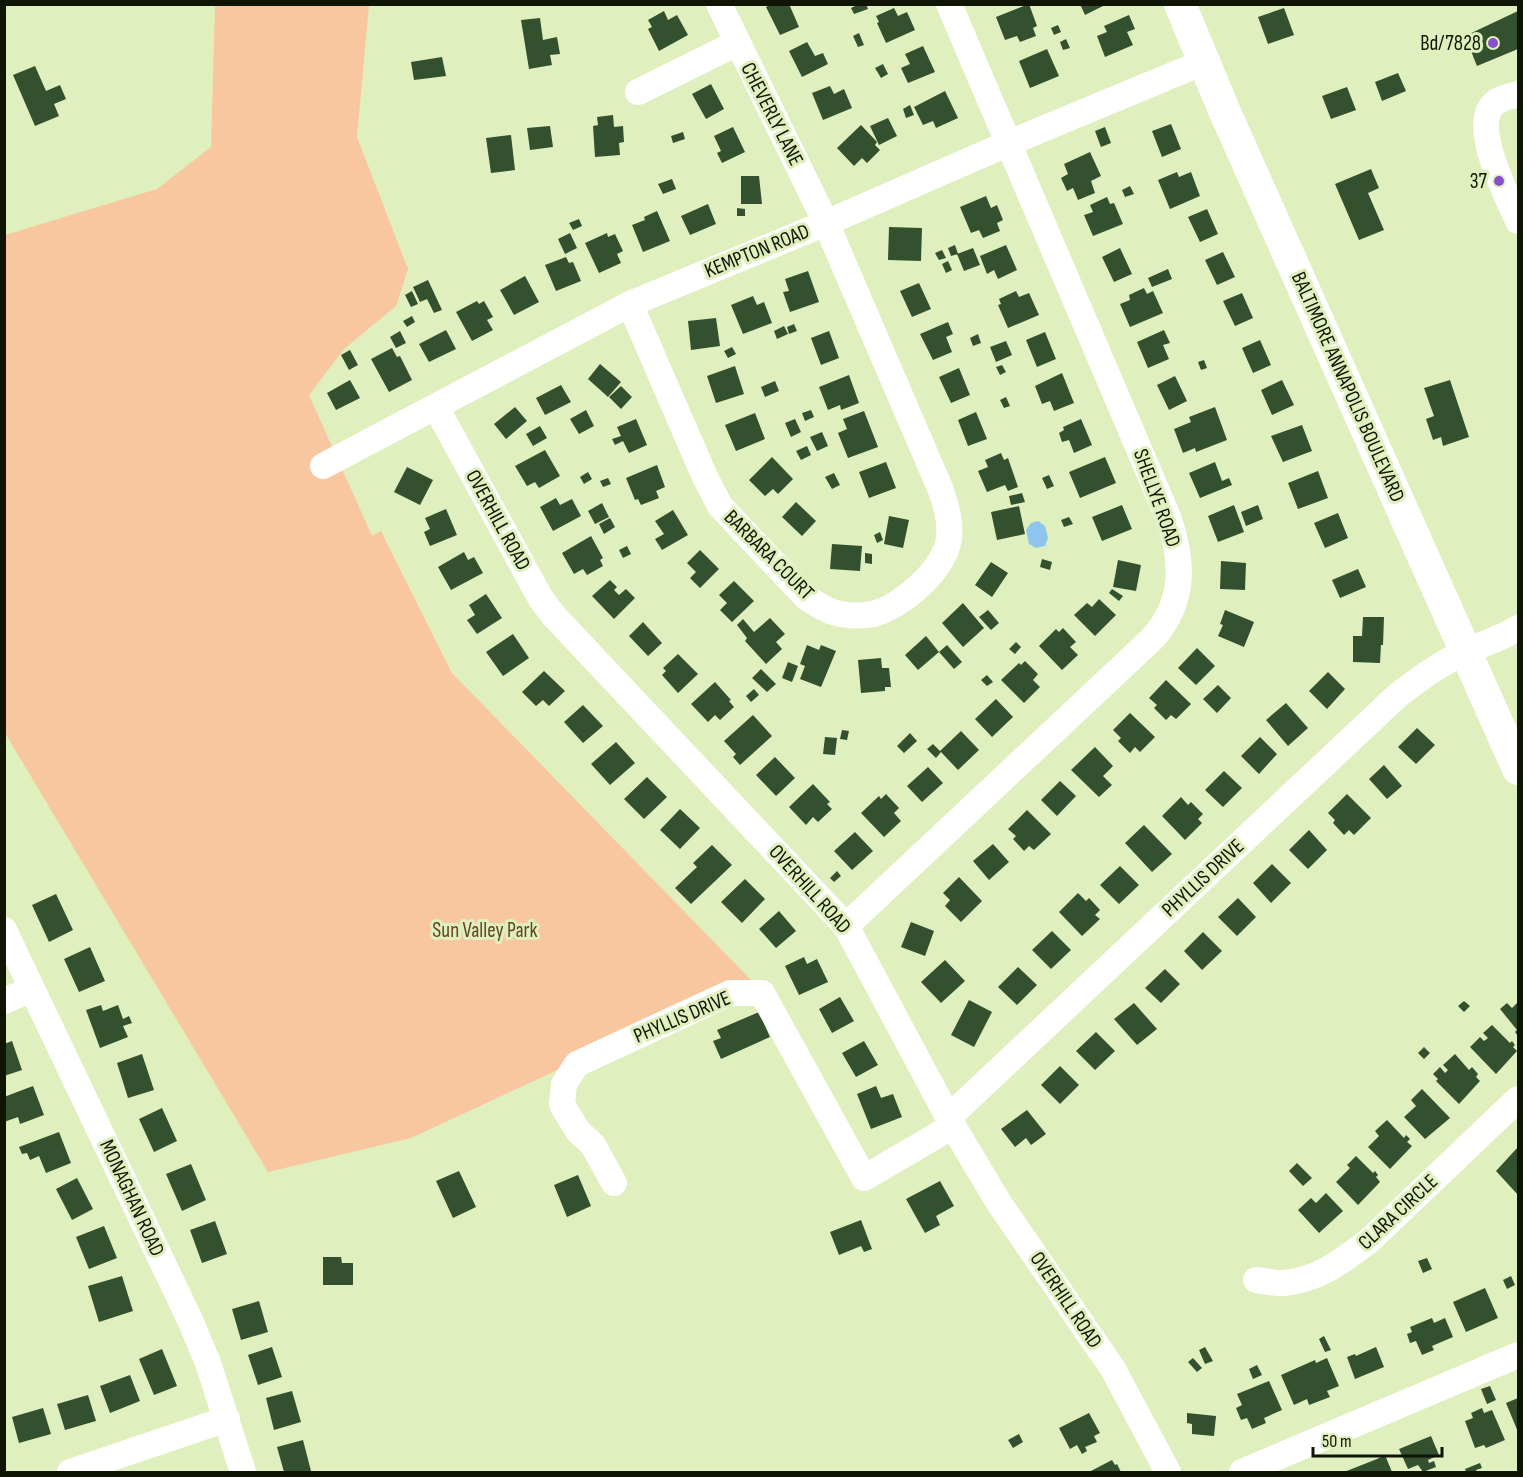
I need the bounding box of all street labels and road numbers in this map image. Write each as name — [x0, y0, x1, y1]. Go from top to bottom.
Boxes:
street label: CHEVERLY LANE — [735, 58, 809, 170]
street label: KEMPTON ROAD — [701, 219, 813, 283]
street label: BALTIMORE ANNAPOLIS BOULEVARD — [1286, 268, 1410, 506]
street label: SHELLYE ROAD — [1128, 446, 1186, 550]
street label: OVERHILL ROAD — [460, 465, 536, 575]
street label: BARBARA COURT — [719, 505, 819, 605]
street label: PHYLLIS DRIVE — [1157, 834, 1249, 922]
street label: OVERHILL ROAD — [764, 839, 856, 939]
street label: PHYLLIS DRIVE — [630, 985, 734, 1049]
street label: MONAGHAN ROAD — [94, 1136, 170, 1260]
street label: CLARA CIRCLE — [1353, 1169, 1443, 1255]
street label: OVERHILL ROAD — [1025, 1247, 1107, 1353]

